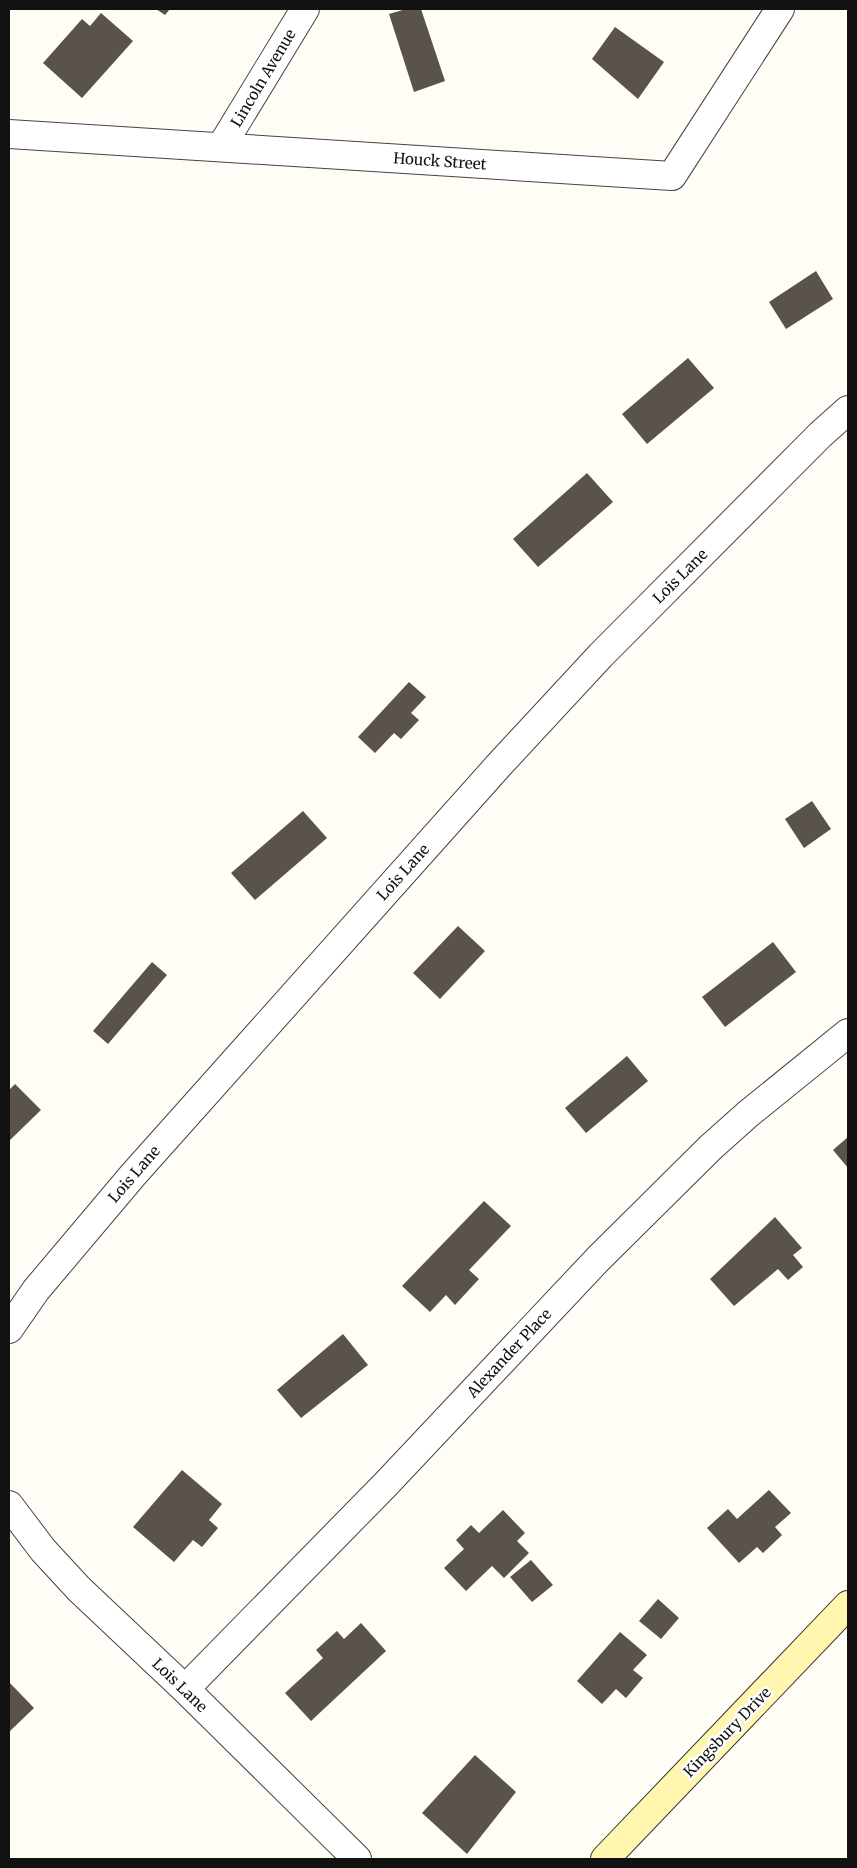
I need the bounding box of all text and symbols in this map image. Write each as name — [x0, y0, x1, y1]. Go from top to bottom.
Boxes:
street label: Lincoln Avenue — [226, 25, 300, 130]
street label: Houck Street — [393, 148, 487, 174]
street label: Lois Lane — [649, 545, 711, 607]
street label: Lois Lane — [373, 840, 433, 904]
street label: Lois Lane — [104, 1141, 164, 1206]
street label: Alexander Place — [462, 1304, 555, 1402]
street label: Lois Lane — [148, 1654, 212, 1716]
street label: Kingsbury Drive — [679, 1683, 775, 1781]

